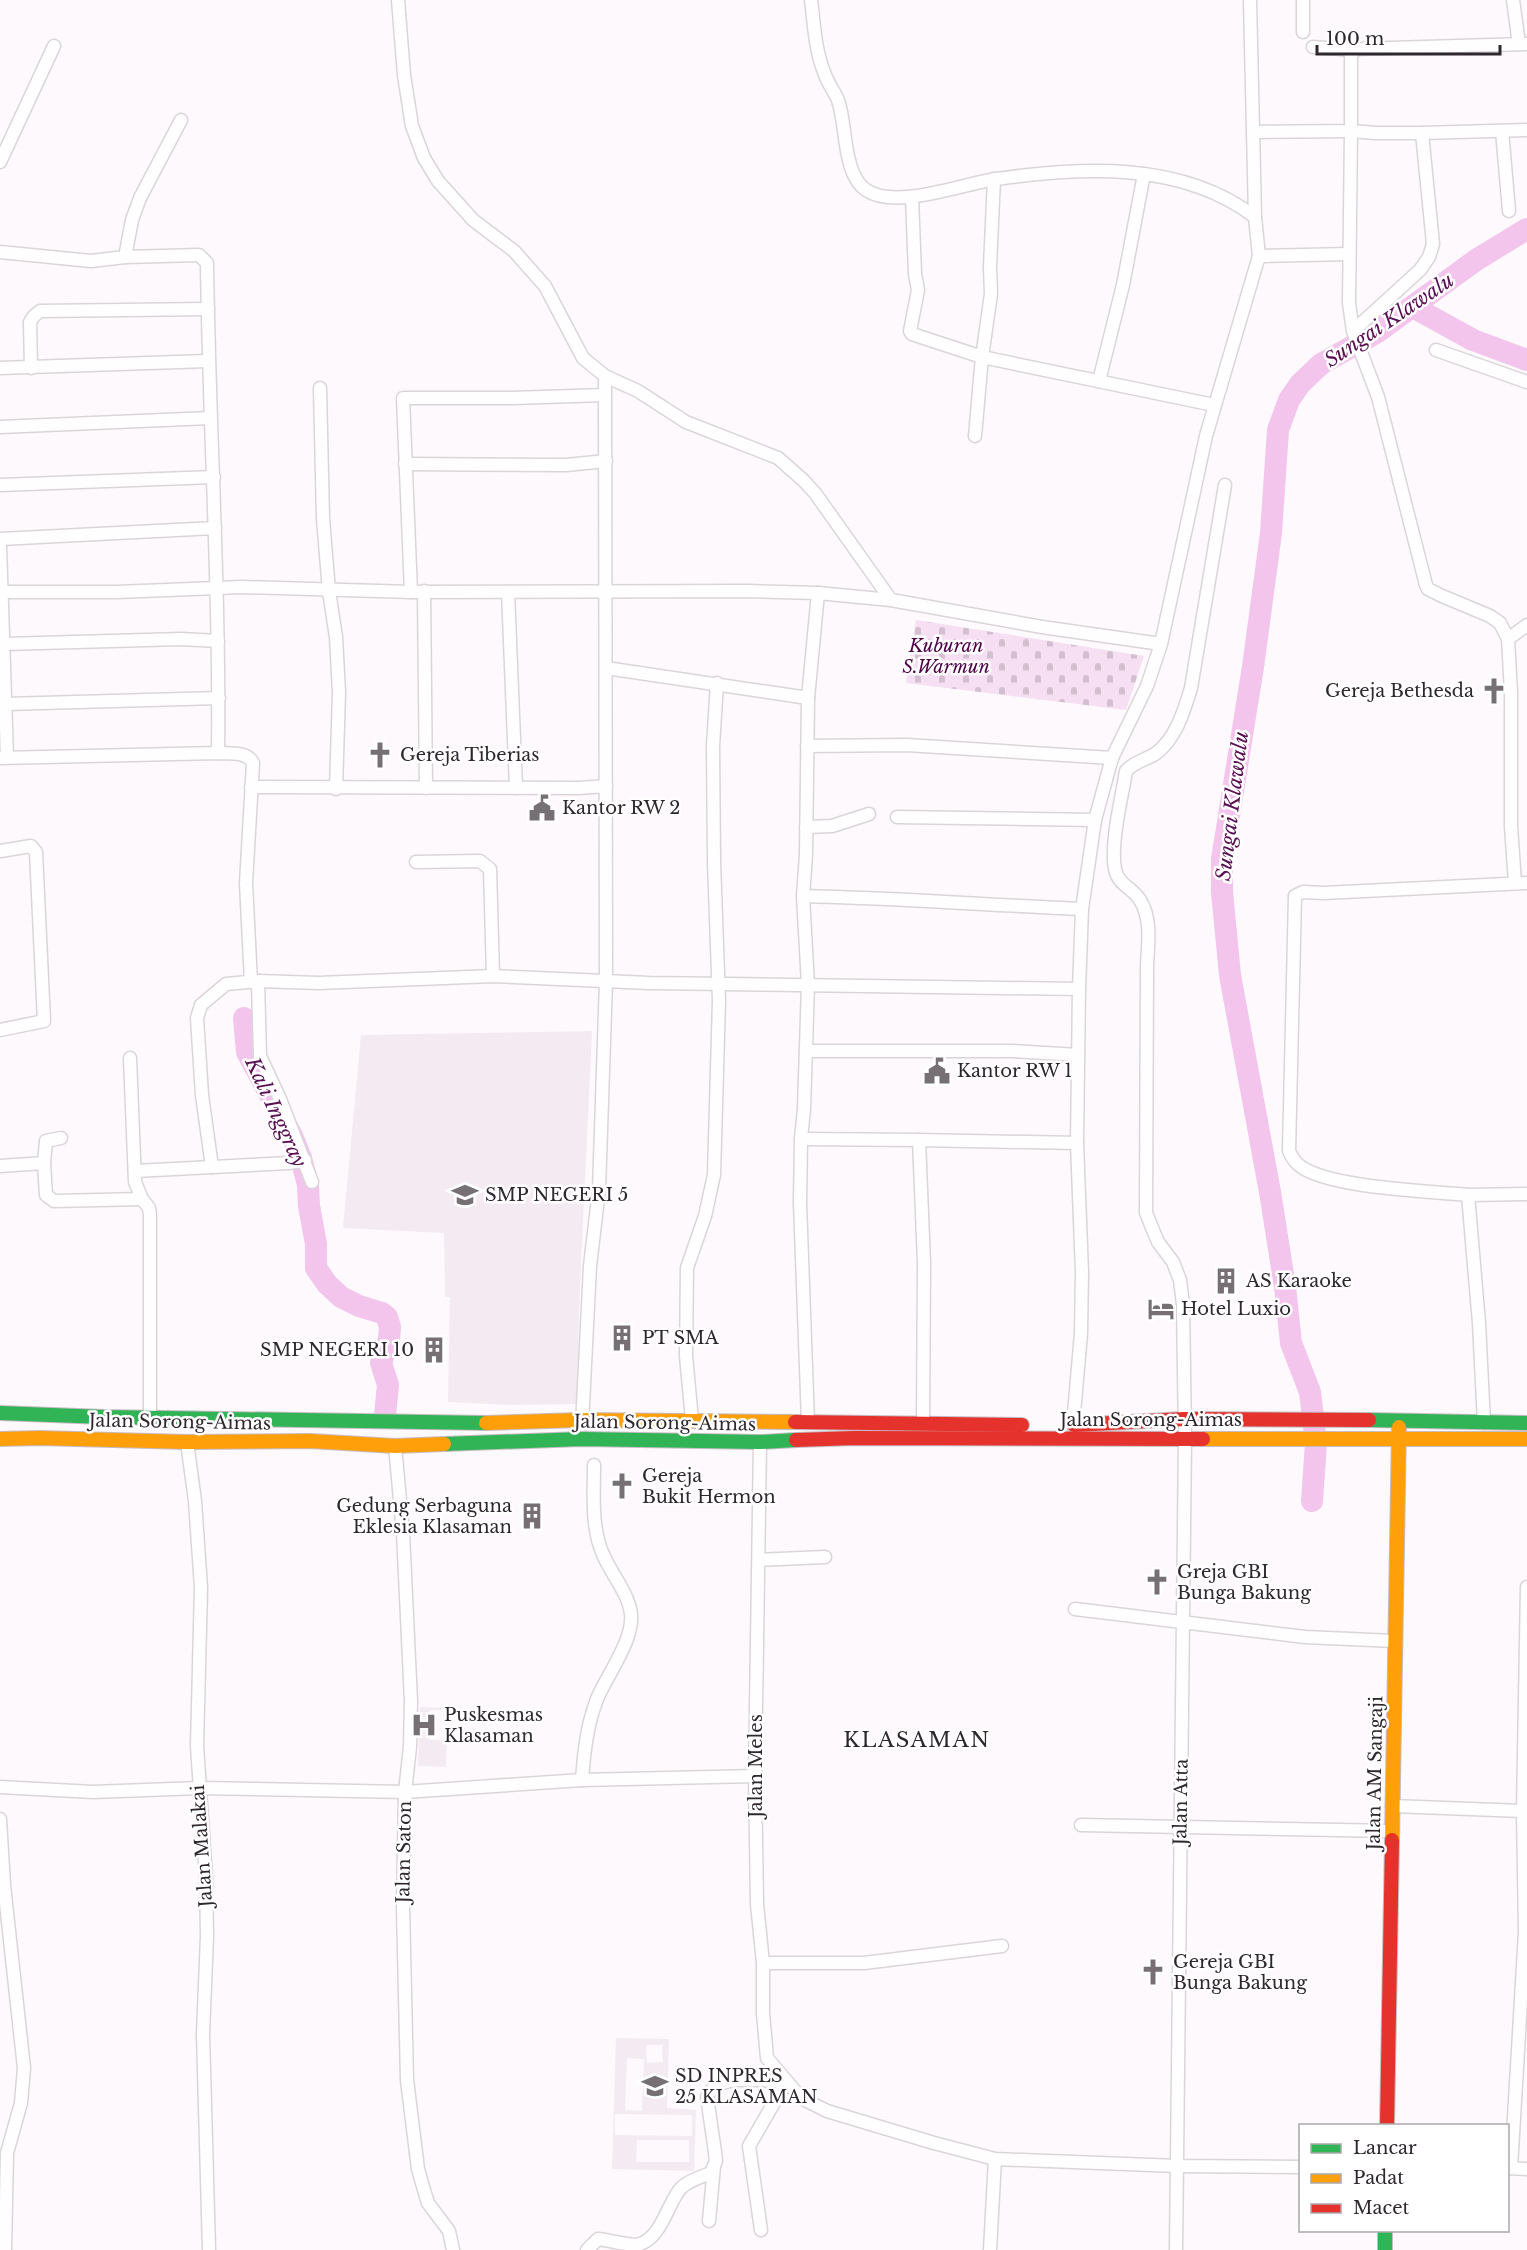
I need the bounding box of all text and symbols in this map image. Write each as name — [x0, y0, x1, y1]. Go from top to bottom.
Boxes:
scale bar — [1317, 18, 1500, 56]
text: 100 m — [1326, 28, 1384, 50]
water label: Sungai Klawalu — [1320, 268, 1458, 372]
park label: Kuburan S.Warmun — [902, 635, 990, 678]
church icon: Gereja Bethesda — [1479, 676, 1509, 706]
place label: Gereja Bethesda — [1325, 680, 1474, 702]
water label: Sungai Klawalu — [1211, 730, 1253, 882]
church icon: Gereja Tiberias — [365, 740, 395, 770]
place label: Gereja Tiberias — [400, 744, 540, 766]
public building icon: Kantor RW 2 — [527, 793, 557, 823]
place label: Kantor RW 2 — [562, 797, 680, 819]
water label: Kali Inggray — [240, 1052, 312, 1171]
public building icon: Kantor RW 1 — [922, 1056, 952, 1086]
place label: Kantor RW 1 — [957, 1060, 1072, 1082]
school or university icon: SMP NEGERI 5 — [450, 1180, 480, 1210]
place label: SMP NEGERI 5 — [485, 1184, 628, 1206]
building icon: AS Karaoke — [1211, 1266, 1241, 1296]
place label: AS Karaoke — [1245, 1270, 1352, 1292]
hotel icon: Hotel Luxio — [1146, 1294, 1176, 1324]
place label: Hotel Luxio — [1181, 1298, 1291, 1320]
building icon: PT SMA — [607, 1323, 637, 1353]
place label: PT SMA — [642, 1327, 720, 1349]
building icon: SMP NEGERI 10 — [419, 1335, 449, 1365]
place label: SMP NEGERI 10 — [260, 1339, 414, 1361]
street label: Jalan Sorong-Aimas — [87, 1409, 271, 1435]
street label: Jalan Sorong-Aimas — [1058, 1409, 1242, 1431]
street label: Jalan Sorong-Aimas — [572, 1410, 756, 1436]
place label: Gereja Bukit Hermon — [642, 1465, 776, 1508]
church icon: Gereja Bukit Hermon — [607, 1471, 637, 1501]
place label: Gedung Serbaguna Eklesia Klasaman — [336, 1495, 512, 1538]
building icon: Gedung Serbaguna Eklesia Klasaman — [517, 1501, 547, 1531]
place label: Greja GBI Bunga Bakung — [1177, 1561, 1311, 1604]
church icon: Greja GBI Bunga Bakung — [1142, 1567, 1172, 1597]
street label: Jalan AM Sangaji — [1363, 1696, 1387, 1852]
place label: Puskesmas Klasaman — [444, 1704, 543, 1747]
hospital icon: Puskesmas Klasaman — [409, 1710, 439, 1740]
street label: Jalan Meles — [745, 1714, 767, 1820]
district label: KLASAMAN — [843, 1727, 991, 1753]
street label: Jalan Atta — [1169, 1759, 1193, 1847]
street label: Jalan Malakai — [187, 1784, 217, 1910]
street label: Jalan Saton — [392, 1801, 416, 1905]
place label: Gereja GBI Bunga Bakung — [1173, 1951, 1307, 1994]
church icon: Gereja GBI Bunga Bakung — [1138, 1957, 1168, 1987]
place label: SD INPRES 25 KLASAMAN — [675, 2065, 817, 2108]
school or university icon: SD INPRES 25 KLASAMAN — [640, 2071, 670, 2101]
legend — [1299, 2124, 1509, 2232]
text: Lancar — [1353, 2137, 1417, 2159]
text: Padat — [1353, 2167, 1404, 2189]
text: Macet — [1353, 2197, 1410, 2219]

